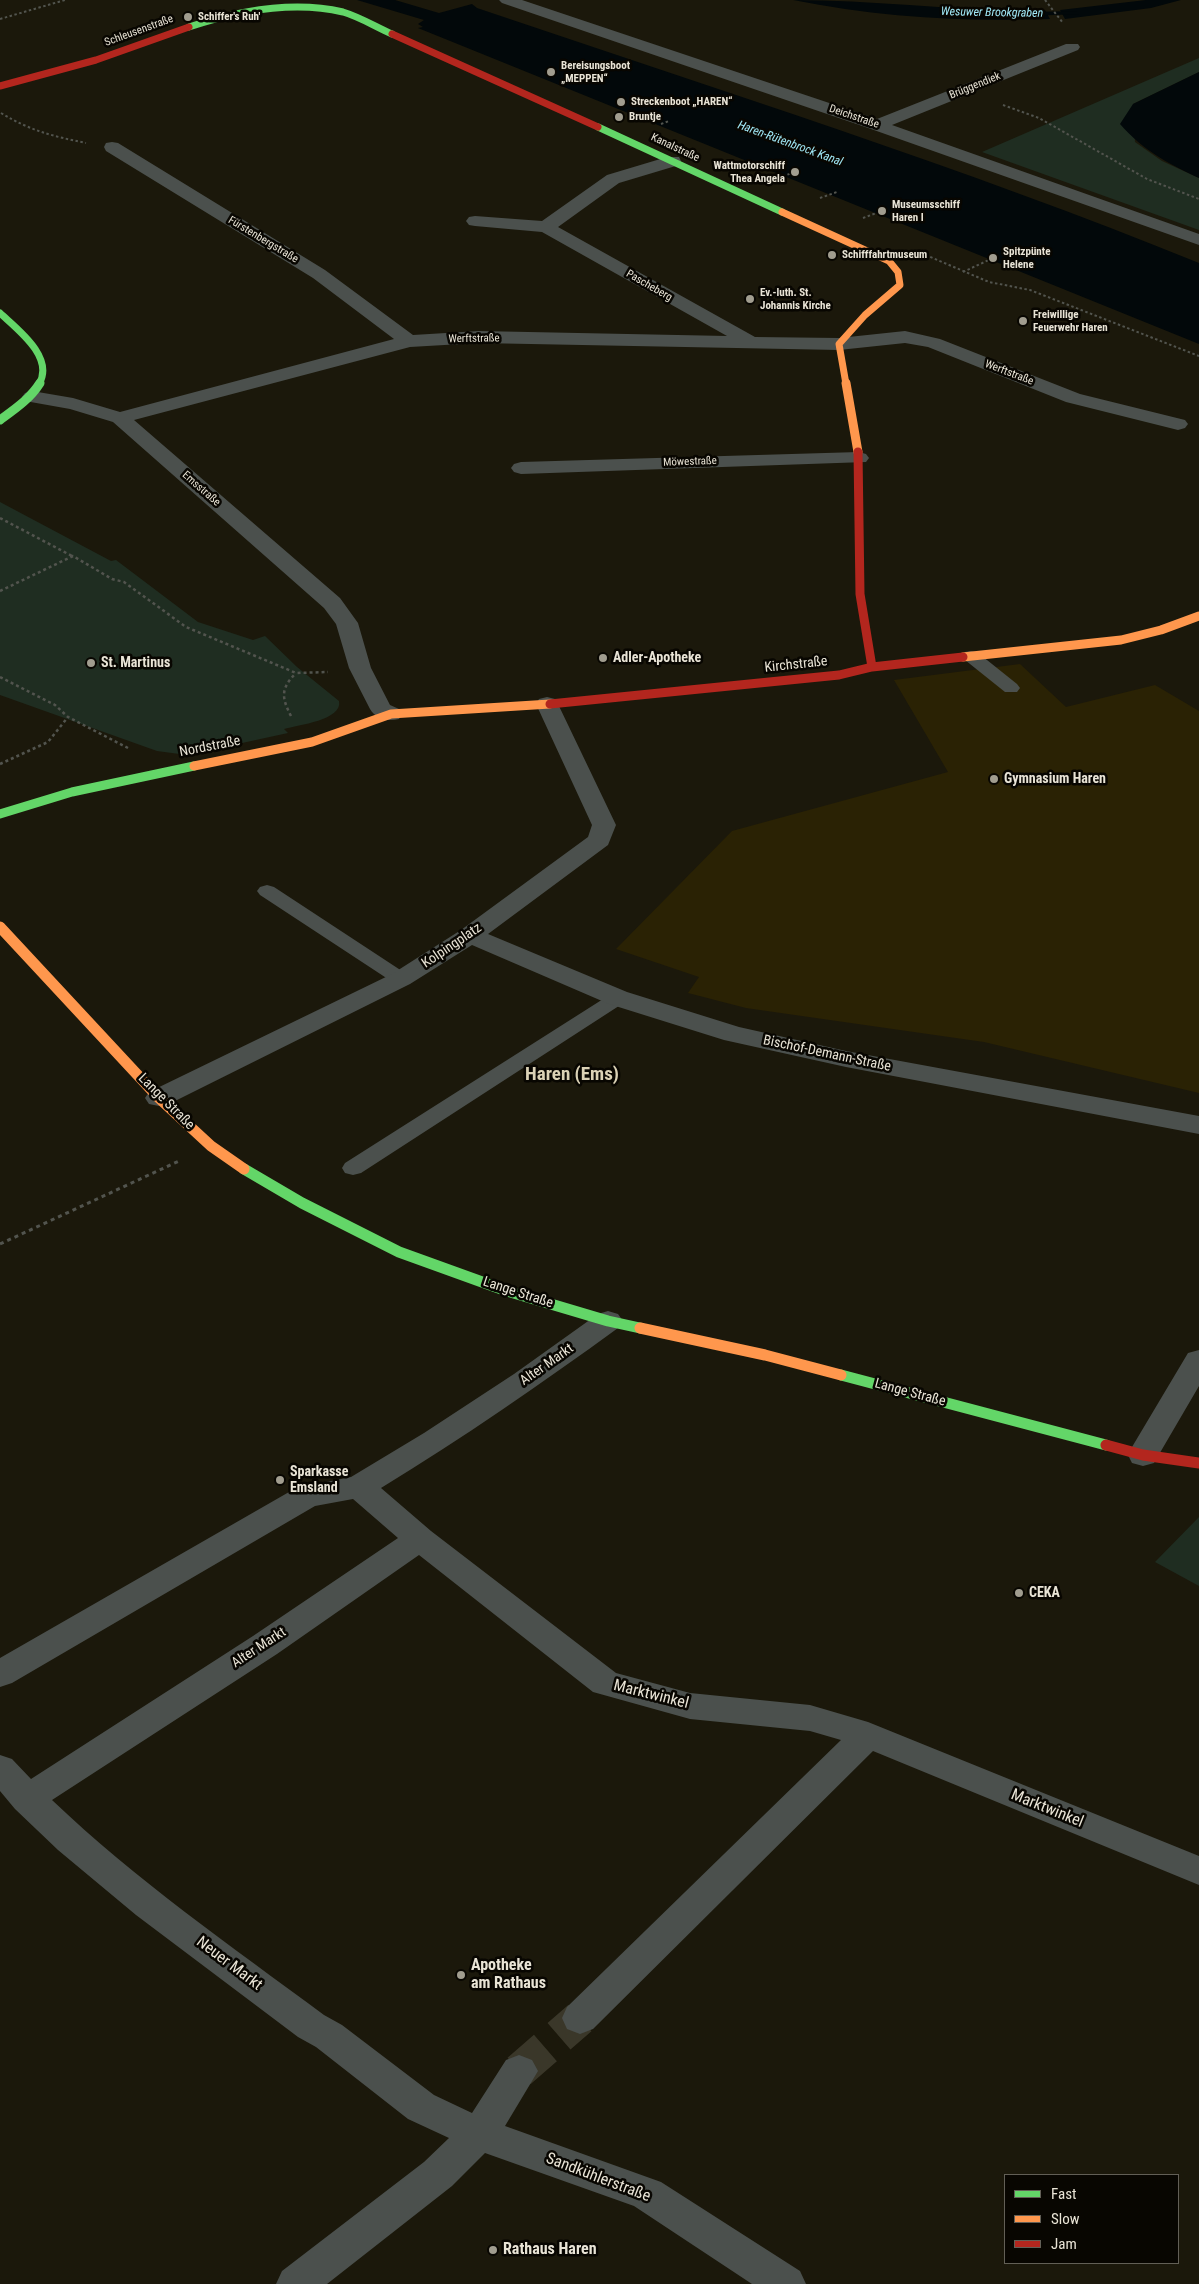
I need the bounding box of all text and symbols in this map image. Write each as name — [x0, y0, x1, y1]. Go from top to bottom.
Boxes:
water label: Wesuwer Brookgraben — [941, 5, 1043, 21]
place label: Schiffer's Ruh' — [198, 10, 260, 24]
marker: Schiffer's Ruh' — [182, 11, 194, 23]
street label: Schleusenstraße — [103, 12, 175, 50]
place label: Bereisungsboot „MEPPEN“ — [561, 59, 630, 85]
marker: Bereisungsboot „MEPPEN“ — [545, 66, 557, 78]
street label: Brüggendiek — [947, 70, 1003, 102]
place label: Streckenboot „HAREN“ — [631, 95, 732, 109]
marker: Streckenboot „HAREN“ — [615, 96, 627, 108]
street label: Deichstraße — [827, 102, 881, 132]
place label: Bruntje — [629, 110, 661, 124]
marker: Bruntje — [613, 111, 625, 123]
water label: Haren-Rütenbrock Kanal — [736, 118, 844, 170]
street label: Kanalstraße — [649, 131, 701, 165]
place label: Wattmotorschiff Thea Angela — [714, 159, 785, 185]
marker: Wattmotorschiff Thea Angela — [789, 166, 801, 178]
place label: Museumsschiff Haren I — [892, 198, 960, 224]
marker: Museumsschiff Haren I — [876, 205, 888, 217]
street label: Fürstenbergstraße — [226, 214, 300, 266]
place label: Spitzpünte Helene — [1003, 245, 1050, 271]
place label: Schifffahrtmuseum — [842, 248, 927, 262]
marker: Schifffahrtmuseum — [826, 249, 838, 261]
marker: Spitzpünte Helene — [987, 252, 999, 264]
street label: Pascheberg — [624, 268, 674, 304]
place label: Ev.-luth. St. Johannis Kirche — [760, 286, 831, 312]
marker: Ev.-luth. St. Johannis Kirche — [744, 293, 756, 305]
place label: Freiwillige Feuerwehr Haren — [1033, 308, 1108, 334]
marker: Freiwillige Feuerwehr Haren — [1017, 315, 1029, 327]
street label: Werftstraße — [448, 332, 500, 346]
street label: Werftstraße — [983, 358, 1035, 388]
street label: Möwestraße — [663, 454, 717, 470]
street label: Emsstraße — [179, 469, 223, 509]
place label: Adler-Apotheke — [613, 650, 701, 666]
marker: Adler-Apotheke — [597, 652, 609, 664]
street label: Kirchstraße — [764, 653, 828, 677]
place label: St. Martinus — [101, 655, 170, 671]
marker: St. Martinus — [85, 657, 97, 669]
street label: Nordstraße — [178, 733, 242, 761]
place label: Gymnasium Haren — [1004, 771, 1106, 787]
marker: Gymnasium Haren — [988, 773, 1000, 785]
street label: Kolpingplatz — [419, 920, 485, 972]
street label: Bischof-Demann-Straße — [762, 1032, 892, 1076]
district label: Haren (Ems) — [525, 1064, 619, 1086]
street label: Lange Straße — [134, 1070, 198, 1134]
street label: Lange Straße — [481, 1274, 555, 1312]
street label: Alter Markt — [517, 1340, 577, 1390]
street label: Lange Straße — [873, 1375, 947, 1411]
place label: Sparkasse Emsland — [290, 1464, 348, 1496]
marker: Sparkasse Emsland — [274, 1474, 286, 1486]
place label: CEKA — [1029, 1585, 1060, 1601]
marker: CEKA — [1013, 1587, 1025, 1599]
street label: Alter Markt — [229, 1624, 289, 1672]
street label: Marktwinkel — [612, 1676, 690, 1714]
street label: Marktwinkel — [1008, 1786, 1086, 1832]
street label: Neuer Markt — [192, 1933, 266, 1995]
place label: Apotheke am Rathaus — [471, 1956, 546, 1994]
marker: Apotheke am Rathaus — [455, 1969, 467, 1981]
street label: Sandkühlerstraße — [543, 2149, 653, 2207]
legend — [1004, 2174, 1179, 2264]
text: Fast — [1051, 2185, 1076, 2203]
text: Slow — [1051, 2210, 1080, 2228]
text: Jam — [1051, 2235, 1077, 2253]
place label: Rathaus Haren — [503, 2240, 597, 2260]
marker: Rathaus Haren — [487, 2244, 499, 2256]

